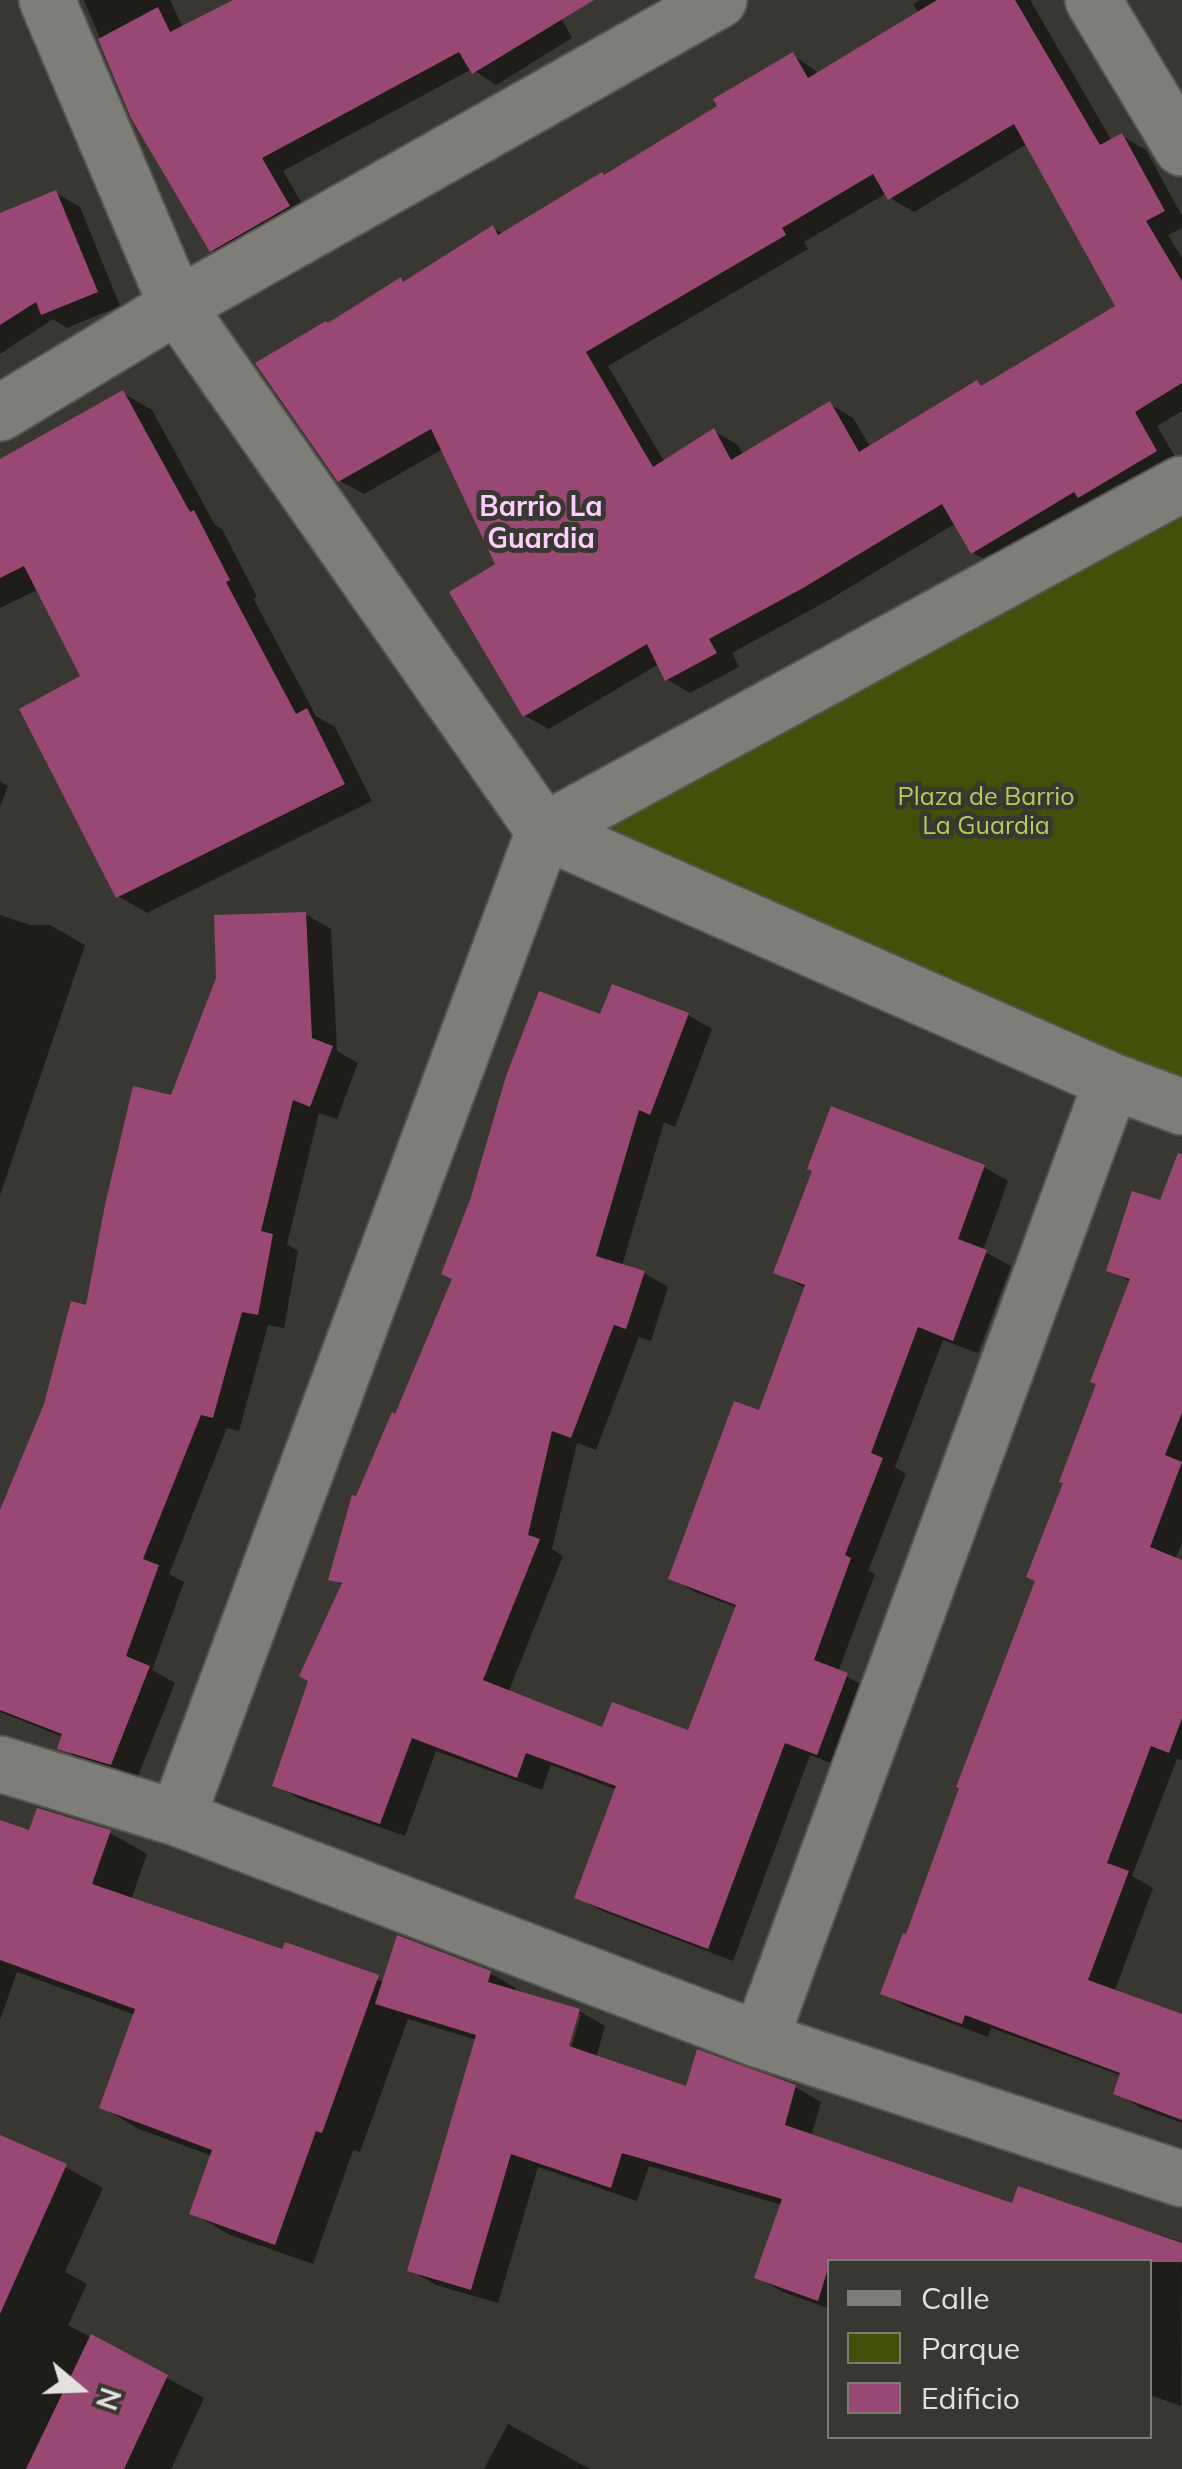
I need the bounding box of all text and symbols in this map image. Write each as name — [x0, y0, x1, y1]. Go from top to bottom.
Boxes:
district label: Barrio La Guardia — [479, 491, 603, 557]
park label: Plaza de Barrio La Guardia — [897, 782, 1075, 841]
legend — [827, 2259, 1152, 2439]
text: Calle — [921, 2279, 990, 2317]
text: Parque — [921, 2329, 1020, 2367]
north arrow — [30, 2339, 130, 2439]
text: Edificio — [921, 2379, 1020, 2417]
text: N — [89, 2383, 129, 2415]

